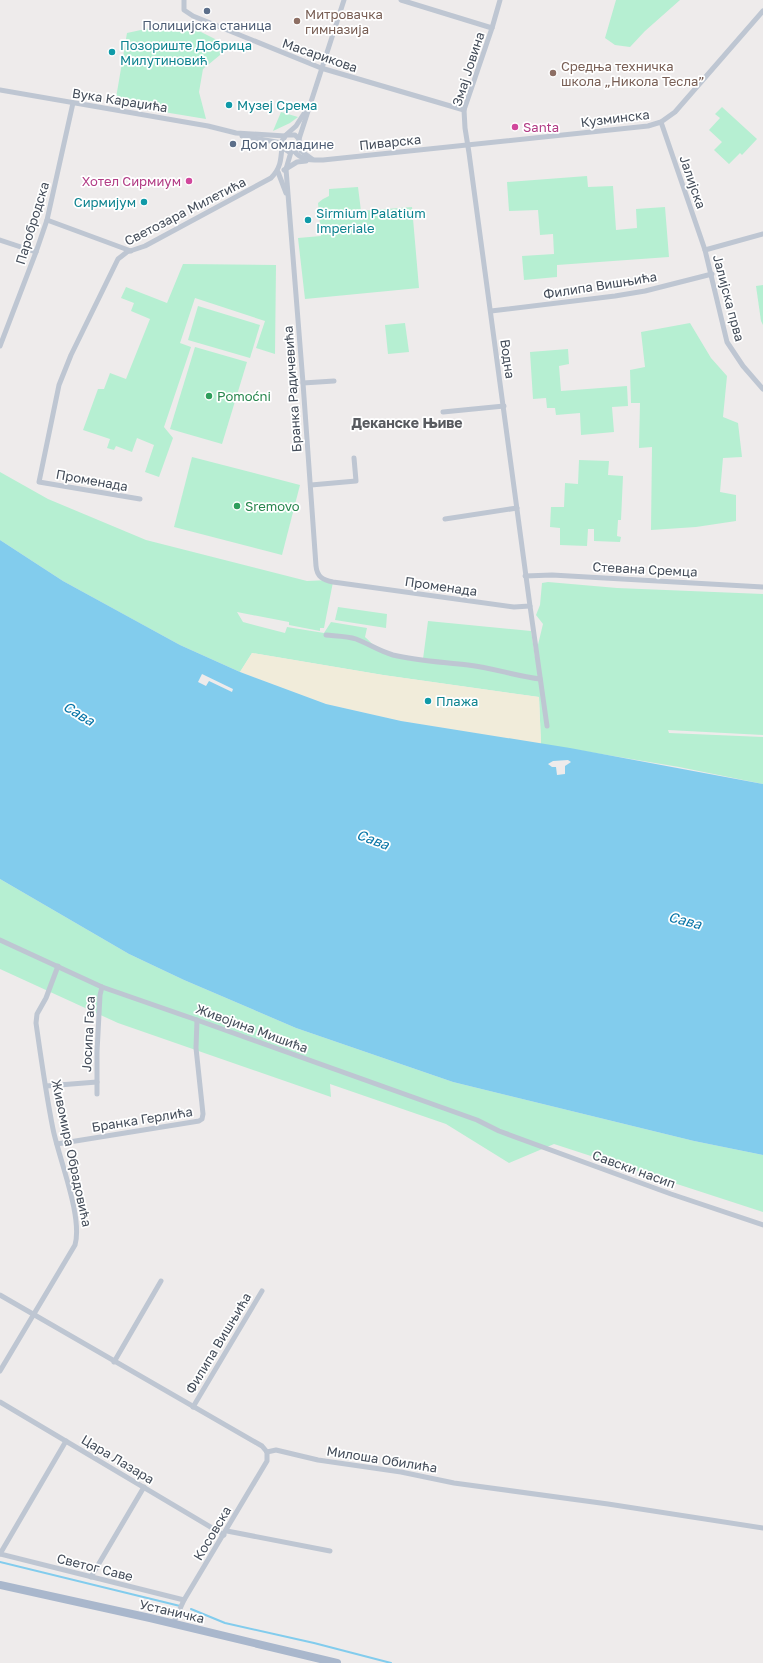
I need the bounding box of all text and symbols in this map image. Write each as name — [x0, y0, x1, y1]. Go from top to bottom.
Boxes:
marker: Полицијска станица — [202, 6, 212, 16]
place label: Митровачка гимназија — [305, 6, 383, 37]
marker: Митровачка гимназија — [292, 16, 302, 26]
place label: Полицијска станица — [142, 17, 272, 33]
street label: Змај Јовина — [448, 30, 488, 108]
street label: Масарикова — [280, 35, 360, 75]
place label: Позориште Добрица Милутиновић — [120, 37, 252, 68]
marker: Позориште Добрица Милутиновић — [107, 47, 117, 57]
place label: Средња техничка школа „Никола Тесла” — [561, 58, 705, 89]
marker: Средња техничка школа „Никола Тесла” — [548, 68, 558, 78]
street label: Вука Караџића — [71, 85, 169, 115]
place label: Музеј Срема — [237, 97, 317, 113]
marker: Музеј Срема — [224, 100, 234, 110]
street label: Кузминска — [580, 106, 650, 130]
place label: Santa — [523, 119, 559, 135]
marker: Santa — [510, 122, 520, 132]
street label: Пиварска — [358, 131, 422, 153]
place label: Дом омладине — [241, 136, 334, 152]
marker: Дом омладине — [228, 139, 238, 149]
street label: Јалијска — [676, 153, 710, 211]
place label: Хотел Сирмиум — [82, 173, 181, 189]
street label: Светозара Милетића — [122, 173, 248, 249]
marker: Хотел Сирмиум — [184, 176, 194, 186]
street label: Паробродска — [12, 180, 52, 266]
place label: Сирмијум — [74, 194, 136, 210]
marker: Сирмијум — [139, 197, 149, 207]
place label: Sirmium Palatium Imperiale — [316, 205, 426, 236]
marker: Sirmium Palatium Imperiale — [303, 215, 313, 225]
street label: Јалијска прва — [710, 253, 748, 343]
street label: Филипа Вишњића — [542, 268, 658, 302]
street label: Бранка Радичевића — [280, 325, 304, 453]
street label: Водна — [497, 338, 519, 380]
place label: Pomoćni — [217, 388, 271, 404]
marker: Pomoćni — [204, 391, 214, 401]
district label: Деканске Њиве — [351, 414, 463, 431]
street label: Променада — [55, 466, 129, 494]
place label: Sremovo — [245, 498, 300, 514]
marker: Sremovo — [232, 501, 242, 511]
street label: Стевана Сремца — [592, 558, 698, 580]
street label: Променада — [404, 573, 478, 599]
place label: Плажа — [436, 693, 478, 709]
marker: Плажа — [423, 696, 433, 706]
water label: Сава — [60, 697, 99, 729]
water label: Сава — [354, 825, 393, 853]
water label: Сава — [667, 908, 704, 933]
street label: Јосипа Гаса — [78, 996, 98, 1072]
street label: Живојина Мишића — [194, 1000, 310, 1056]
street label: Живомира Обрадовића — [49, 1078, 95, 1228]
street label: Бранка Герлића — [90, 1103, 194, 1135]
street label: Савски насип — [590, 1147, 678, 1191]
street label: Филипа Вишњића — [182, 1290, 254, 1396]
street label: Цара Лазара — [79, 1431, 157, 1487]
street label: Милоша Обилића — [325, 1442, 439, 1476]
street label: Косовска — [190, 1503, 234, 1563]
street label: Светог Саве — [55, 1550, 135, 1584]
street label: Устаничка — [138, 1596, 206, 1626]

